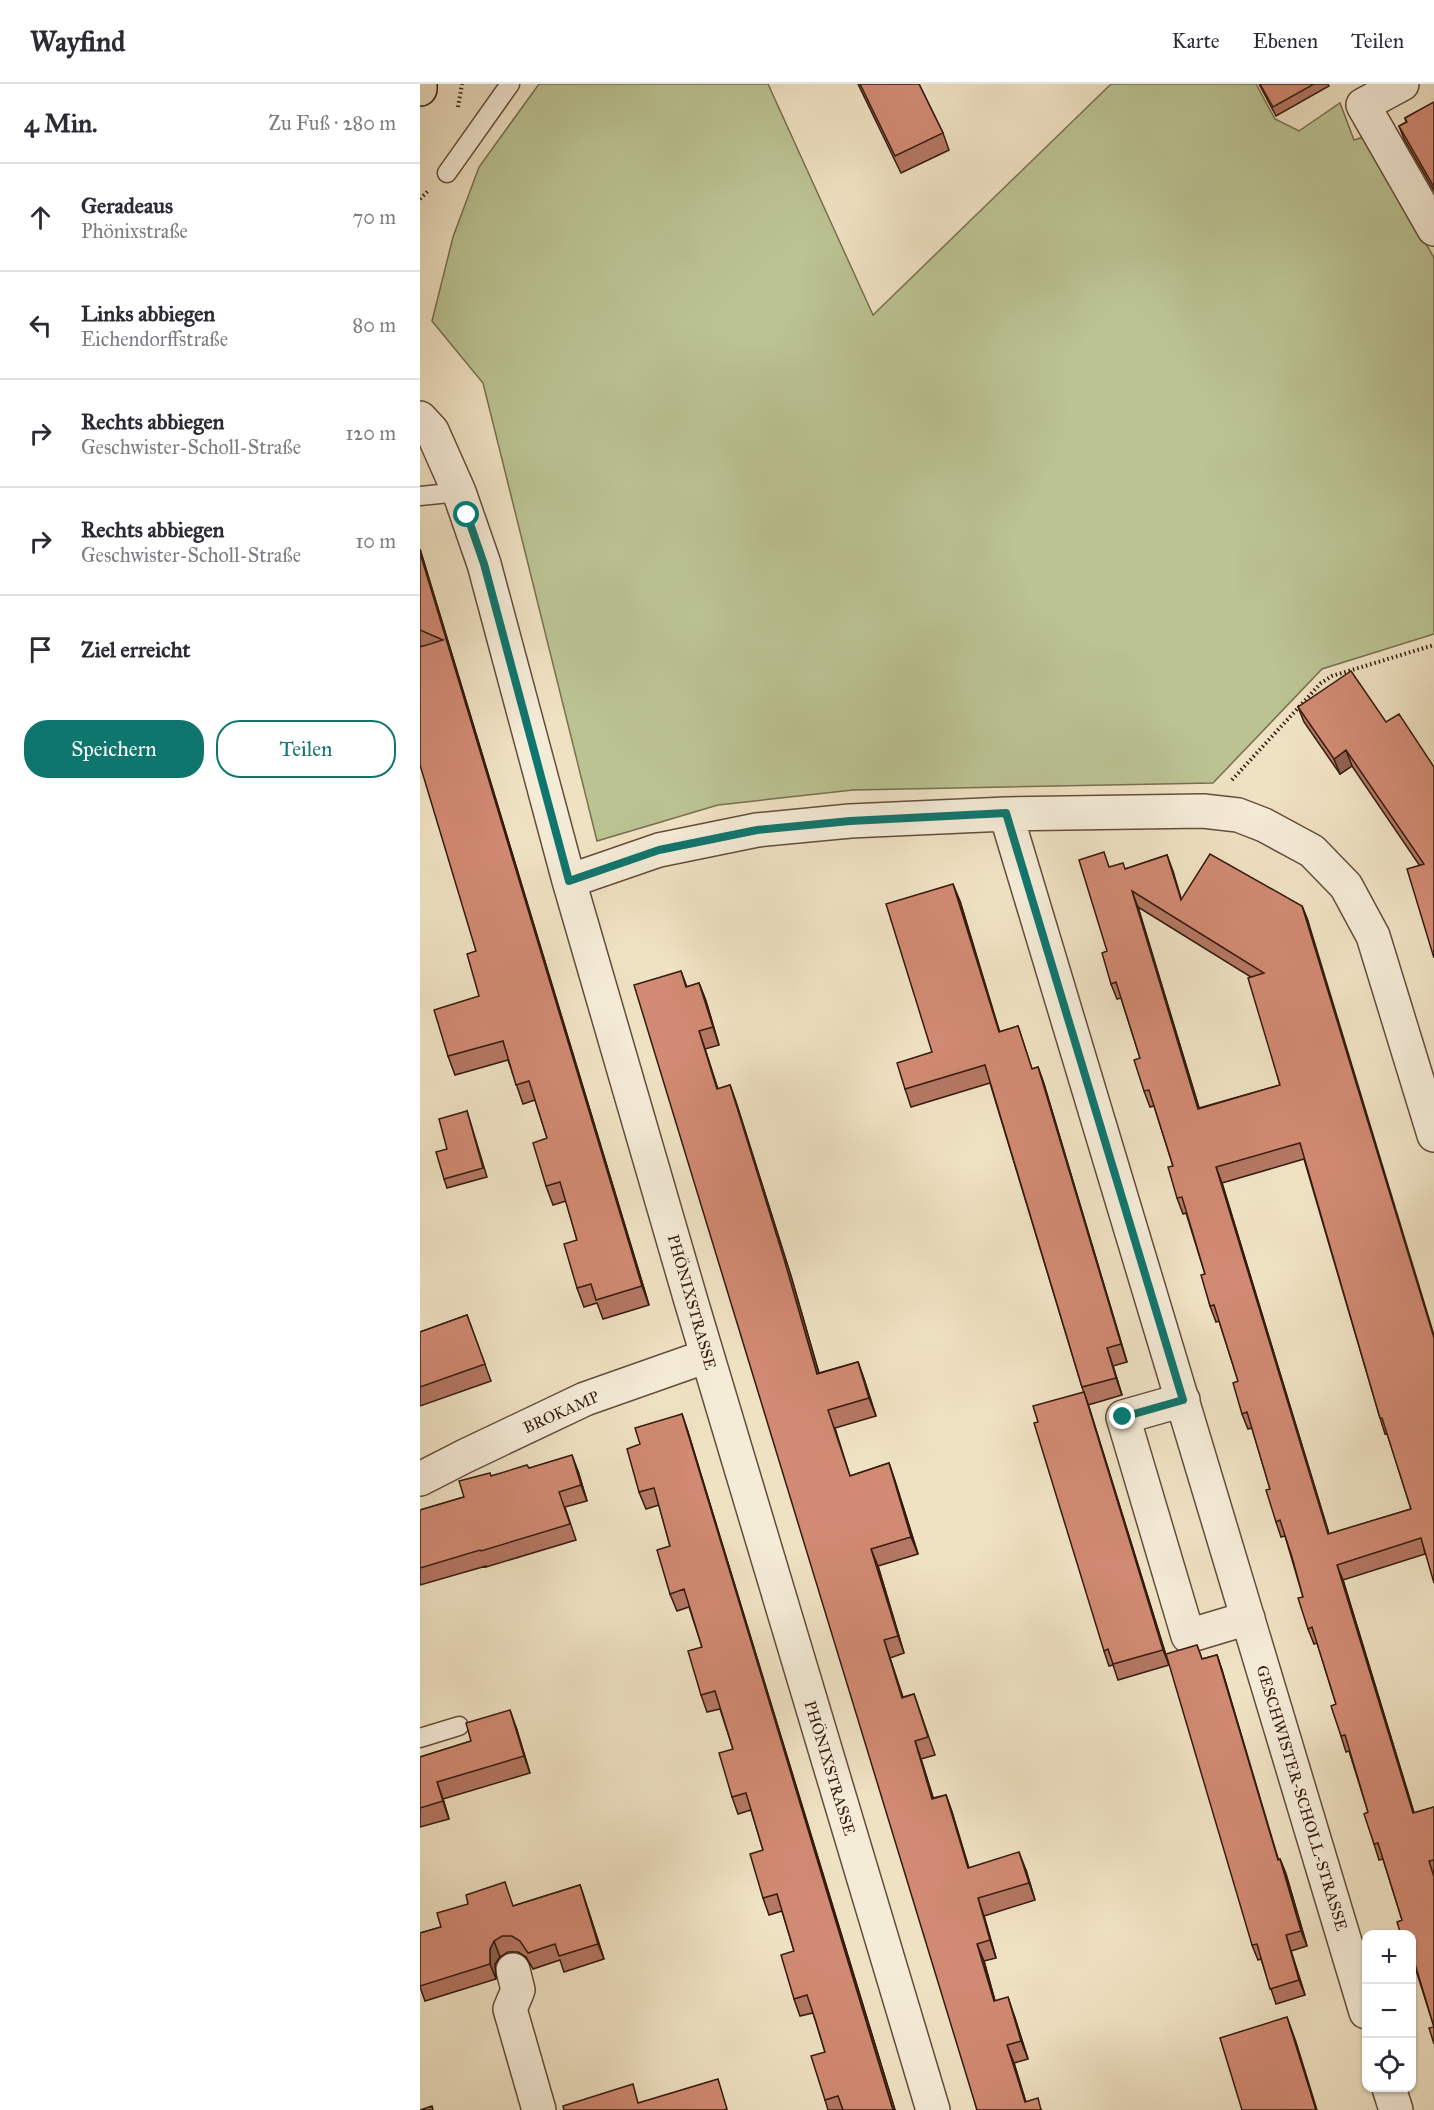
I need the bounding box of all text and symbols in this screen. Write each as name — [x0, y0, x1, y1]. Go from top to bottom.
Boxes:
text: Wayfind — [30, 24, 125, 59]
text: Karte — [1172, 28, 1220, 54]
text: Ebenen — [1253, 28, 1318, 54]
text: Teilen — [1351, 28, 1404, 54]
text: 4 Min. — [24, 107, 98, 139]
text: Zu Fuß · 280 m — [268, 111, 396, 135]
text: Geradeaus — [81, 192, 173, 219]
icon: ahead — [24, 201, 57, 234]
text: 70 m — [353, 205, 396, 229]
text: Phönixstraße — [81, 219, 188, 243]
text: Links abbiegen — [81, 300, 215, 327]
icon: left — [24, 309, 57, 342]
text: 80 m — [353, 313, 396, 337]
text: Eichendorffstraße — [81, 327, 228, 351]
text: Rechts abbiegen — [81, 408, 224, 435]
icon: right — [24, 417, 57, 450]
text: 120 m — [345, 421, 396, 445]
text: Geschwister-Scholl-Straße — [81, 435, 301, 459]
route start — [453, 501, 479, 527]
text: Rechts abbiegen — [81, 516, 224, 543]
icon: right — [24, 525, 57, 558]
text: 10 m — [355, 529, 396, 553]
text: Geschwister-Scholl-Straße — [81, 543, 301, 567]
icon: arrive — [24, 633, 57, 666]
text: Ziel erreicht — [81, 636, 190, 663]
button: Speichern — [24, 720, 204, 778]
button: Teilen — [216, 720, 396, 778]
street label: PHÖNIXSTRASSE — [664, 1232, 721, 1372]
street label: BROKAMP — [520, 1387, 602, 1437]
route end — [1109, 1403, 1135, 1429]
street label: GESCHWISTER-SCHOLL-STRASSE — [1252, 1663, 1352, 1933]
street label: PHÖNIXSTRASSE — [800, 1698, 860, 1838]
map controls — [1362, 1930, 1416, 2092]
button: + — [1362, 1930, 1416, 1984]
button: − — [1362, 1984, 1416, 2038]
button: locate — [1362, 2038, 1416, 2092]

